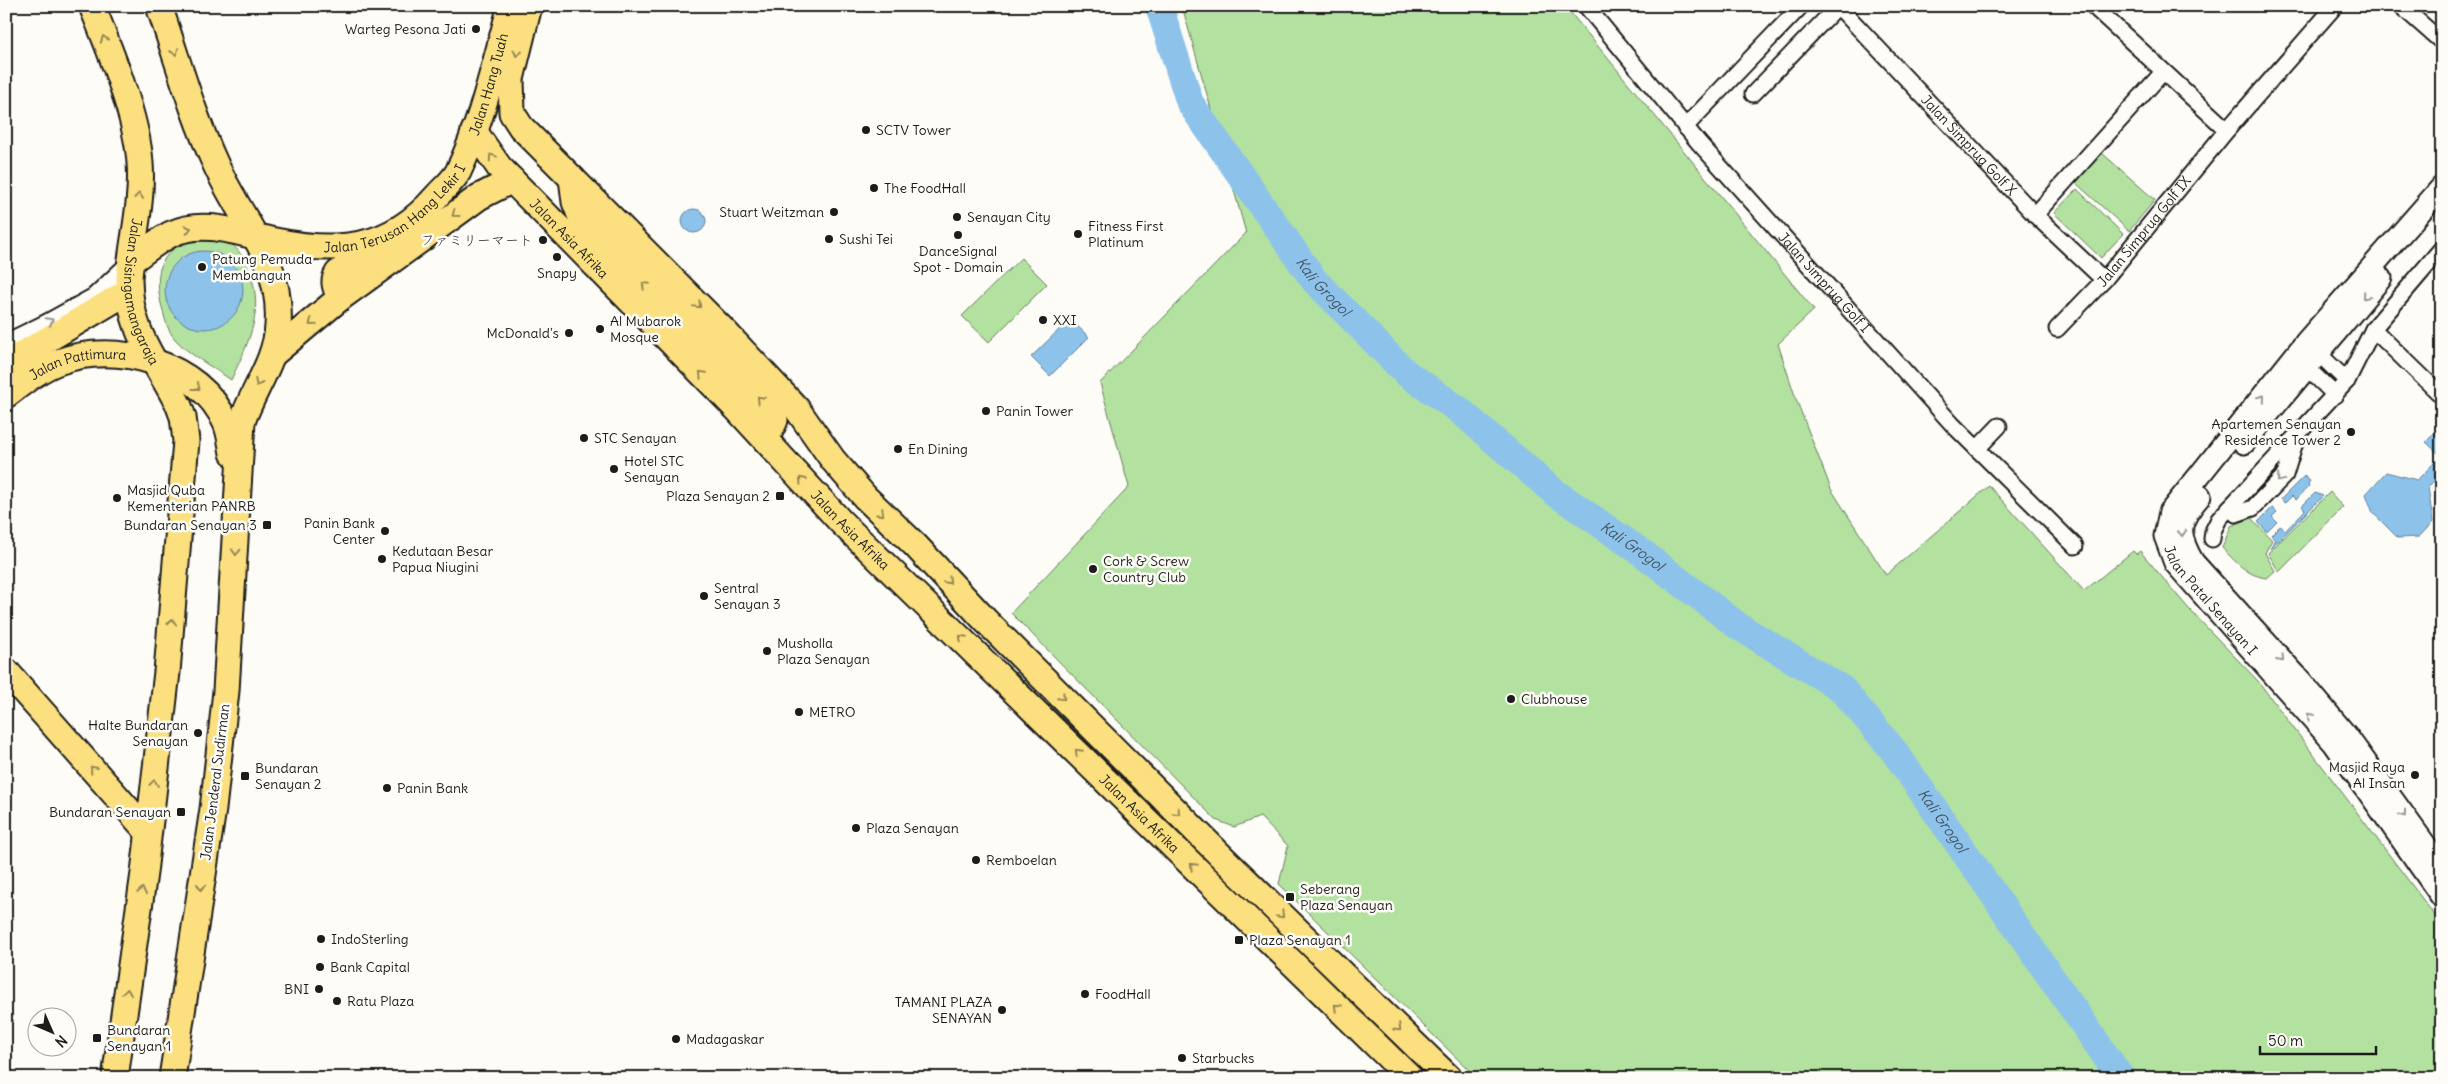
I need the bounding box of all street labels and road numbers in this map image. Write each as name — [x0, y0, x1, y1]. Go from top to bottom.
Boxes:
street label: Jalan Hang Tuah — [465, 31, 512, 138]
street label: Jalan Simprug Golf X — [1917, 91, 2021, 199]
street label: Jalan Terusan Hang Lekir I — [323, 161, 469, 256]
street label: Jalan Simprug Golf IX — [2093, 172, 2195, 290]
street label: Jalan Asia Afrika — [526, 195, 612, 282]
street label: Jalan Sisingamangaraja — [120, 217, 163, 368]
street label: Jalan Simprug Golf I — [1775, 228, 1874, 336]
street label: Jalan Pattimura — [26, 345, 127, 384]
street label: Jalan Asia Afrika — [807, 486, 894, 574]
street label: Jalan Patal Senayan I — [2160, 543, 2261, 659]
street label: Jalan Jenderal Sudirman — [196, 703, 234, 861]
street label: Jalan Asia Afrika — [1096, 770, 1183, 857]

